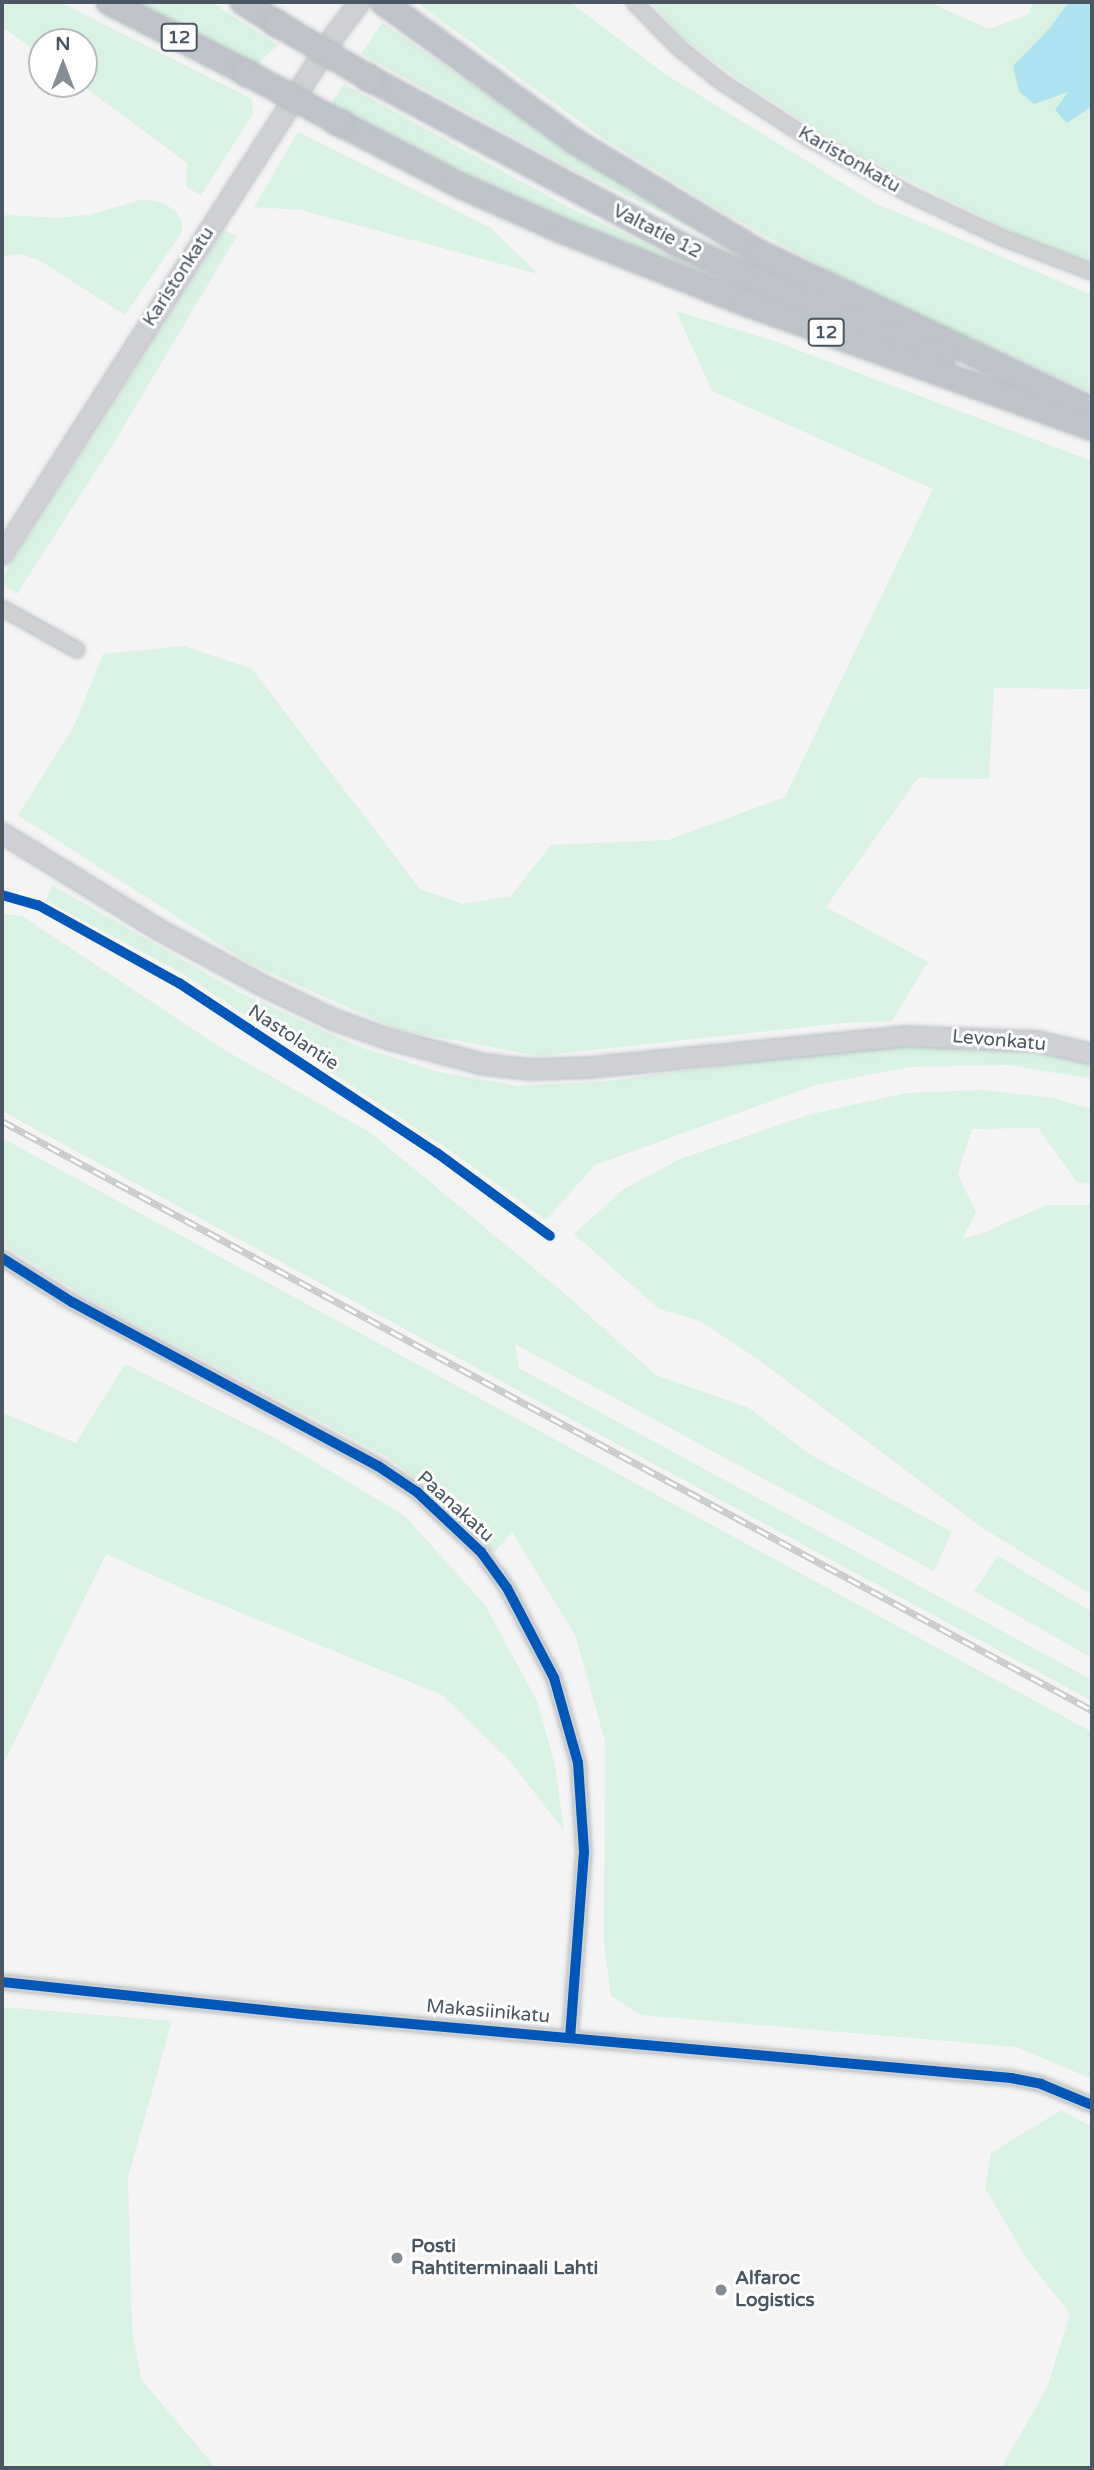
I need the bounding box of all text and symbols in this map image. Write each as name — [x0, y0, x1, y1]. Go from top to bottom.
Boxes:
road number: 12 — [160, 22, 198, 52]
north arrow — [28, 28, 98, 98]
text: N — [55, 33, 71, 55]
street label: Karistonkatu — [794, 122, 904, 198]
street label: Valtatie 12 — [609, 200, 705, 264]
street label: Karistonkatu — [138, 223, 220, 331]
road number: 12 — [807, 318, 845, 346]
street label: Nastolantie — [244, 1000, 342, 1076]
street label: Levonkatu — [951, 1026, 1047, 1056]
street label: Paanakatu — [412, 1467, 498, 1547]
street label: Makasiinikatu — [425, 1995, 551, 2029]
place label: Posti Rahtiterminaali Lahti — [411, 2236, 598, 2280]
marker: Posti Rahtiterminaali Lahti — [389, 2250, 405, 2266]
place label: Alfaroc Logistics — [735, 2268, 814, 2312]
marker: Alfaroc Logistics — [713, 2282, 729, 2298]

